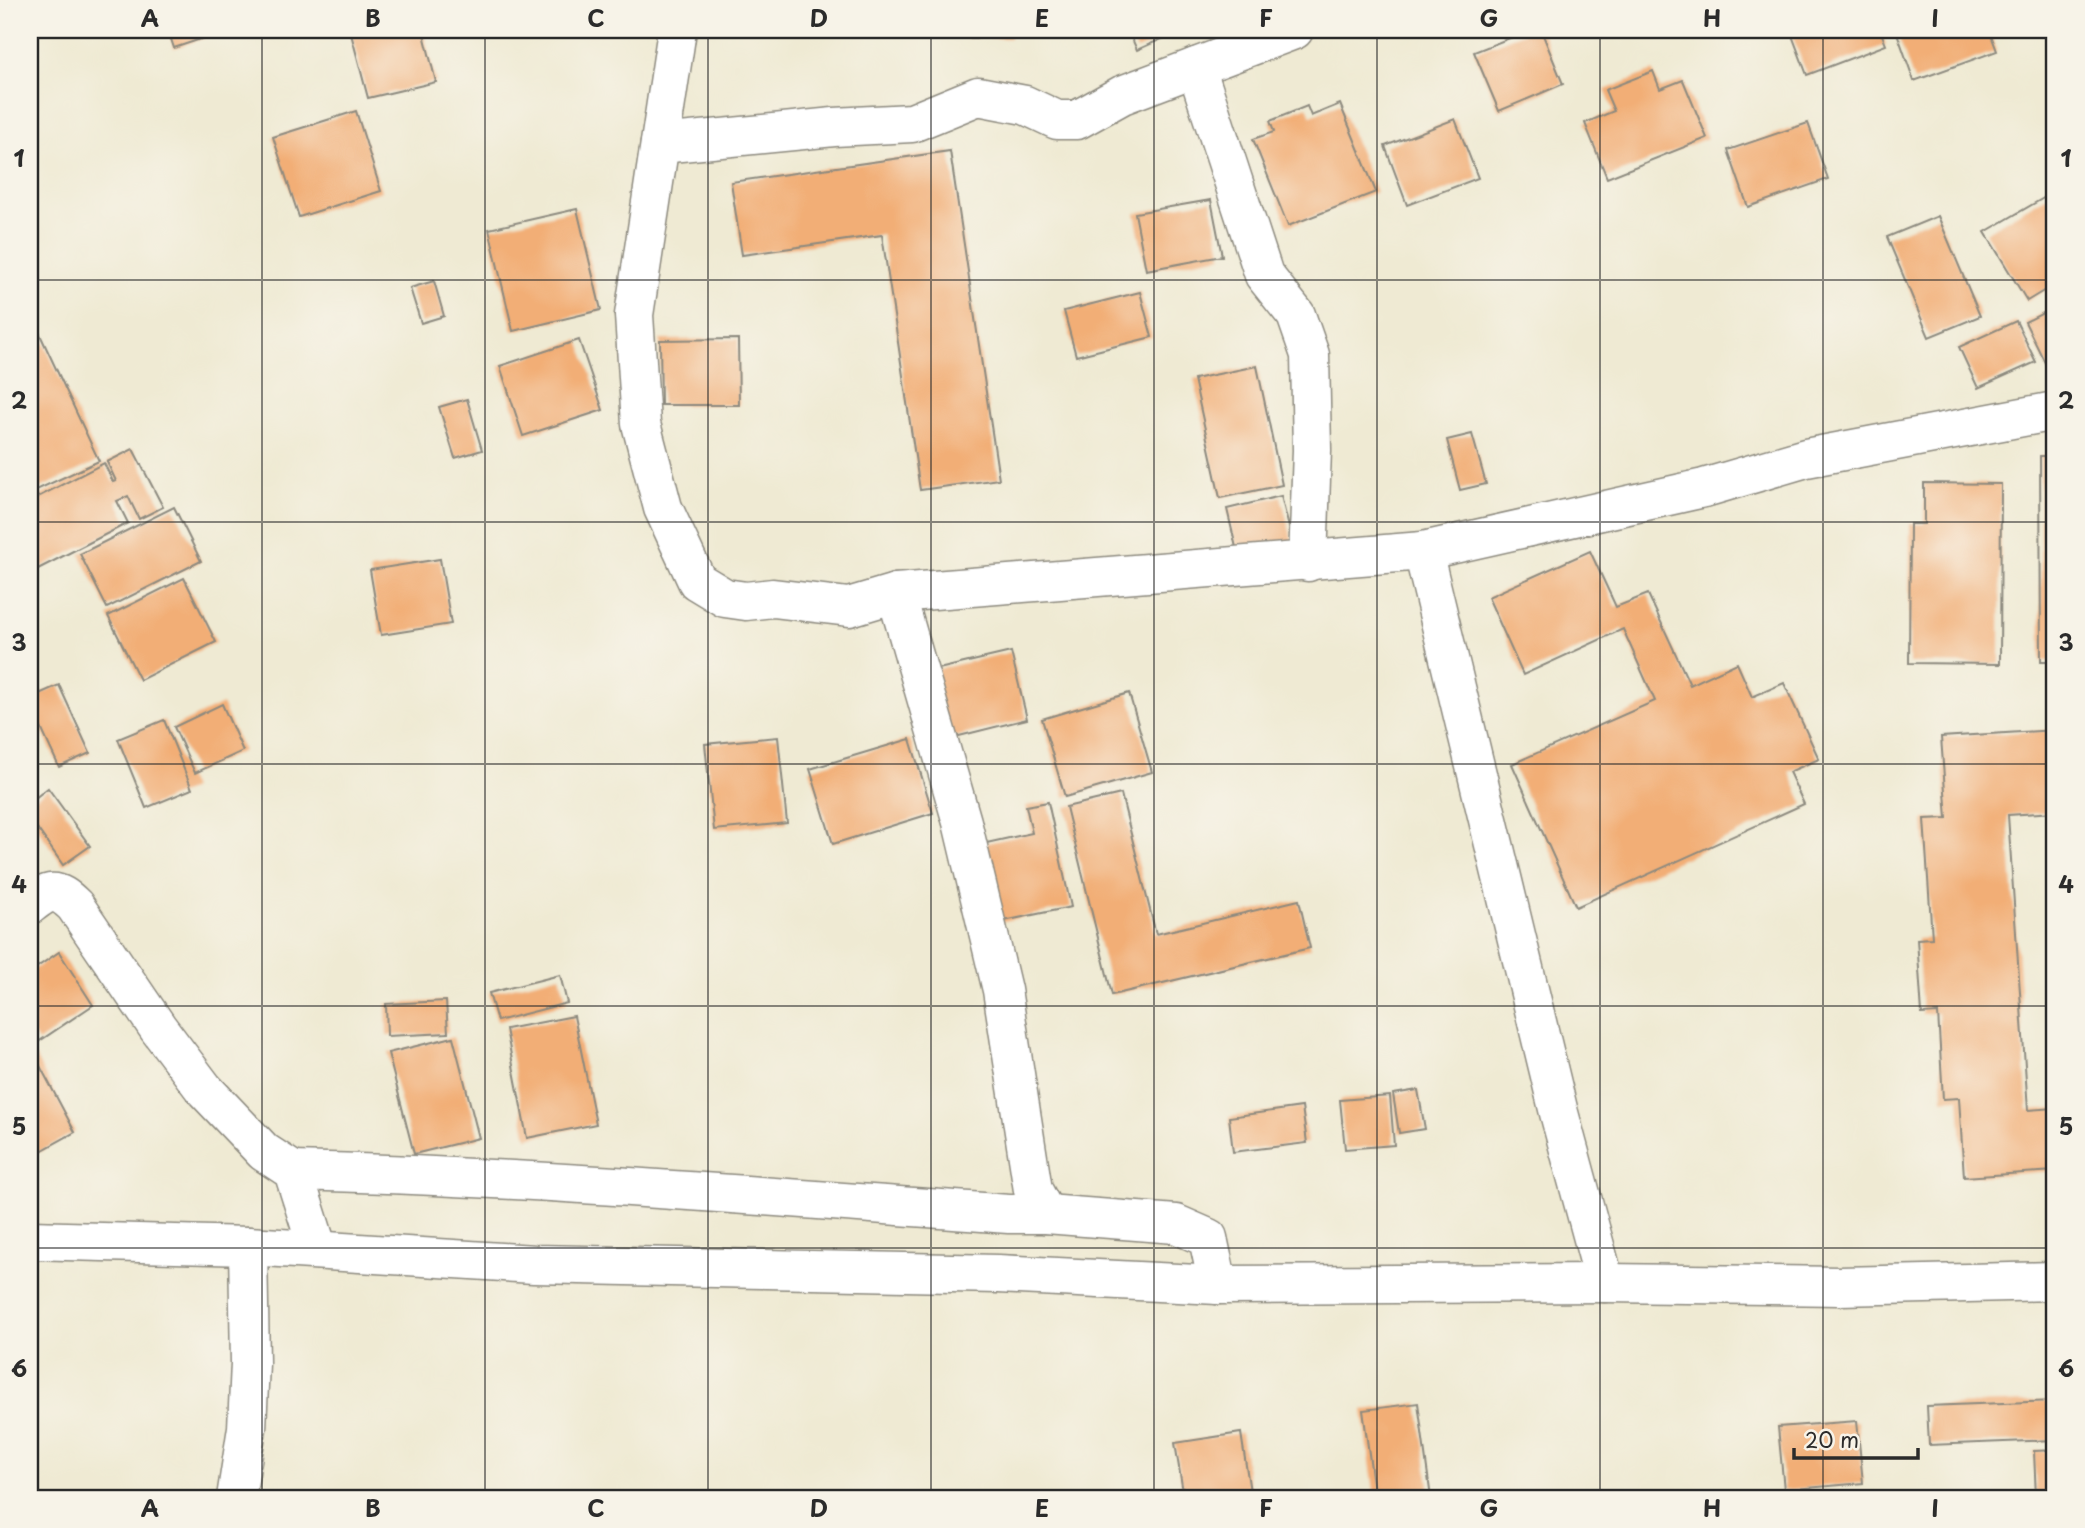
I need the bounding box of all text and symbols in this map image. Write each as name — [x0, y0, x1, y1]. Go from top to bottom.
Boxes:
text: A — [141, 0, 159, 35]
text: B — [365, 0, 381, 35]
text: C — [587, 0, 605, 35]
text: D — [810, 0, 828, 35]
text: E — [1035, 0, 1049, 35]
text: F — [1259, 0, 1273, 35]
text: G — [1480, 0, 1498, 35]
text: H — [1703, 0, 1721, 35]
text: I — [1931, 0, 1939, 35]
text: 1 — [14, 140, 25, 175]
text: 1 — [2061, 140, 2072, 175]
text: 2 — [11, 382, 27, 417]
text: 2 — [2058, 382, 2074, 417]
text: 3 — [11, 624, 27, 659]
text: 3 — [2058, 624, 2074, 659]
text: 4 — [11, 866, 27, 901]
text: 4 — [2058, 866, 2074, 901]
text: 5 — [12, 1108, 26, 1143]
text: 5 — [2059, 1108, 2073, 1143]
text: 6 — [11, 1350, 27, 1385]
text: 6 — [2058, 1350, 2074, 1385]
scale bar — [1794, 1416, 1919, 1460]
text: 20 m — [1805, 1423, 1859, 1455]
text: A — [141, 1490, 159, 1525]
text: B — [365, 1490, 381, 1525]
text: C — [587, 1490, 605, 1525]
text: D — [810, 1490, 828, 1525]
text: E — [1035, 1490, 1049, 1525]
text: F — [1259, 1490, 1273, 1525]
text: G — [1480, 1490, 1498, 1525]
text: H — [1703, 1490, 1721, 1525]
text: I — [1931, 1490, 1939, 1525]

